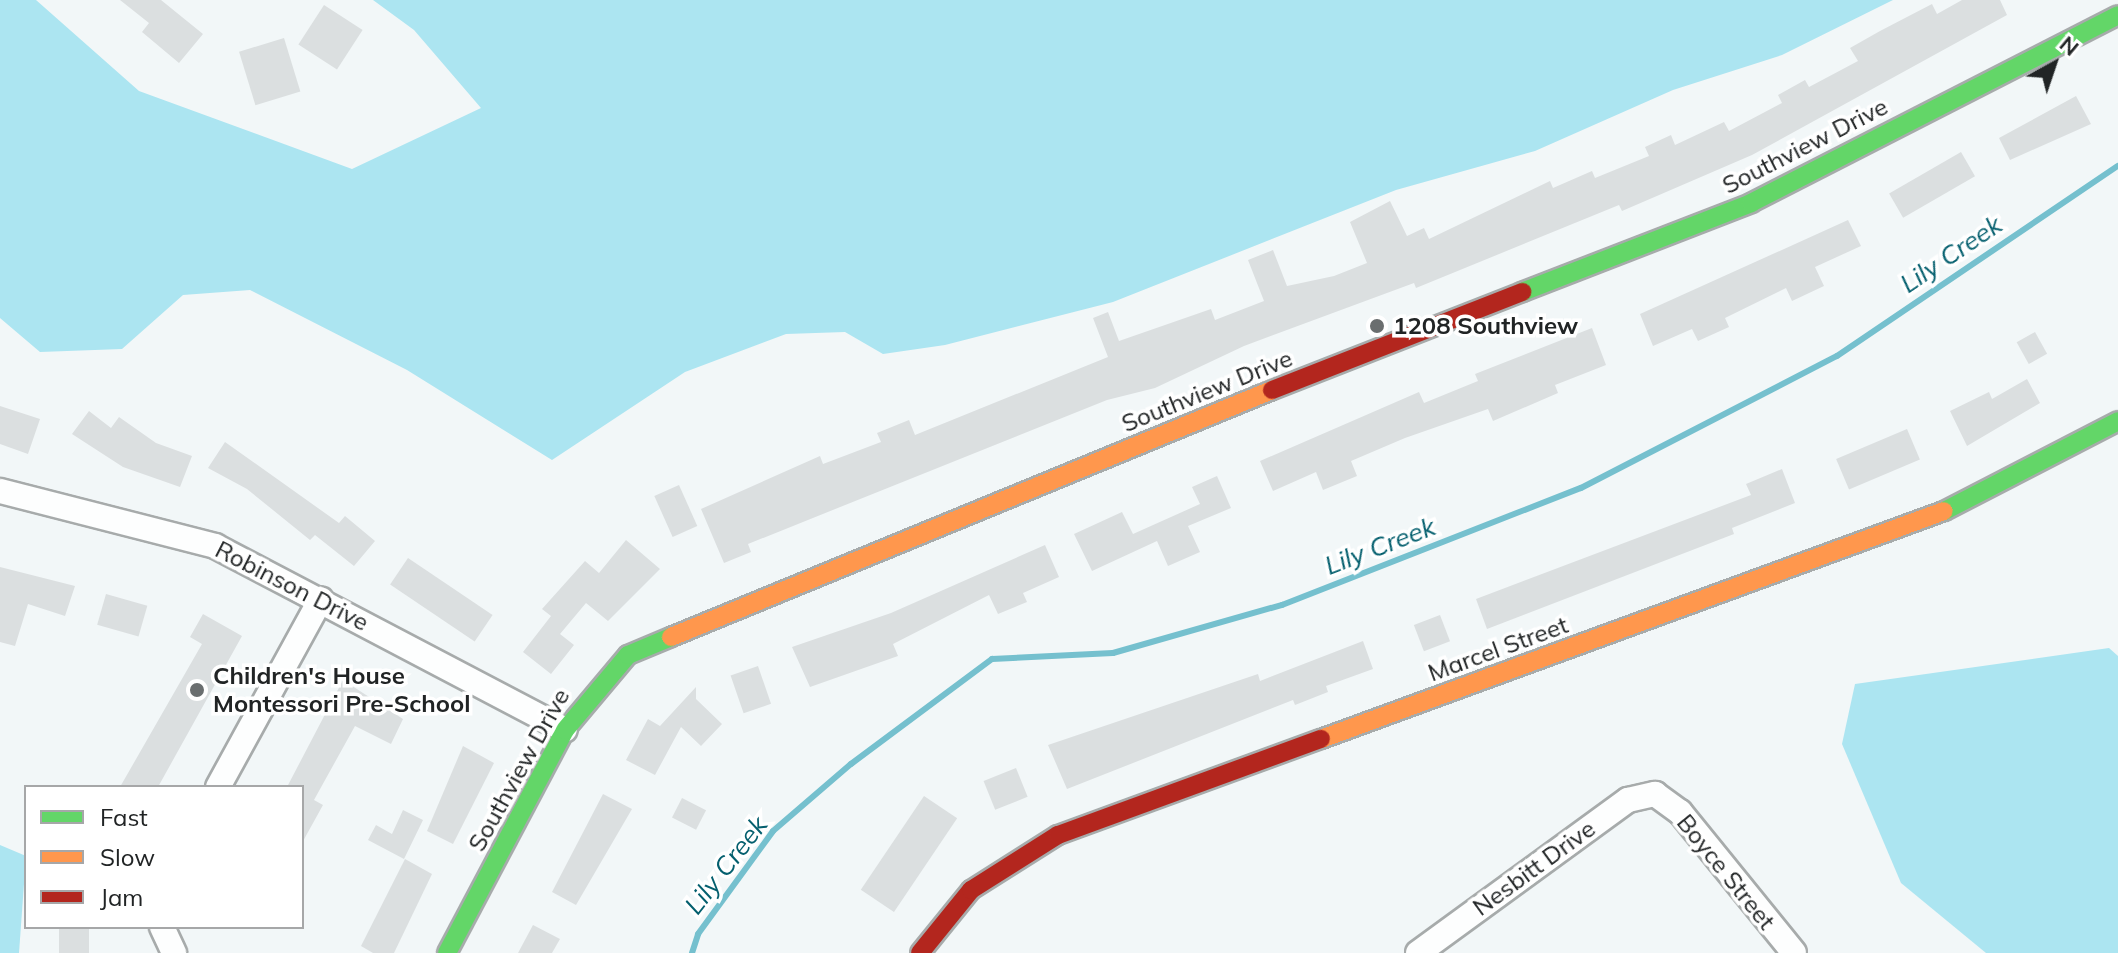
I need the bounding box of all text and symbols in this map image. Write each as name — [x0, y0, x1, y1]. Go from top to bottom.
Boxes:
north arrow — [2014, 24, 2094, 104]
text: N — [2054, 30, 2085, 62]
street label: Southview Drive — [1718, 92, 1892, 200]
water label: Lily Creek — [1894, 209, 2008, 299]
place label: 1208 Southview — [1393, 312, 1578, 340]
marker: 1208 Southview — [1368, 317, 1386, 335]
street label: Southview Drive — [1118, 344, 1296, 438]
water label: Lily Creek — [1320, 511, 1440, 581]
street label: Robinson Drive — [211, 535, 373, 637]
street label: Marcel Street — [1424, 610, 1572, 688]
place label: Children's House Montessori Pre-School — [213, 662, 470, 718]
marker: Children's House Montessori Pre-School — [188, 681, 206, 699]
street label: Southview Drive — [462, 684, 576, 856]
legend — [24, 785, 304, 929]
text: Fast — [100, 802, 148, 832]
street label: Boyce Street — [1671, 809, 1781, 935]
water label: Lily Creek — [678, 810, 774, 920]
street label: Nesbitt Drive — [1467, 814, 1601, 922]
text: Slow — [100, 842, 155, 872]
text: Jam — [100, 882, 143, 912]

